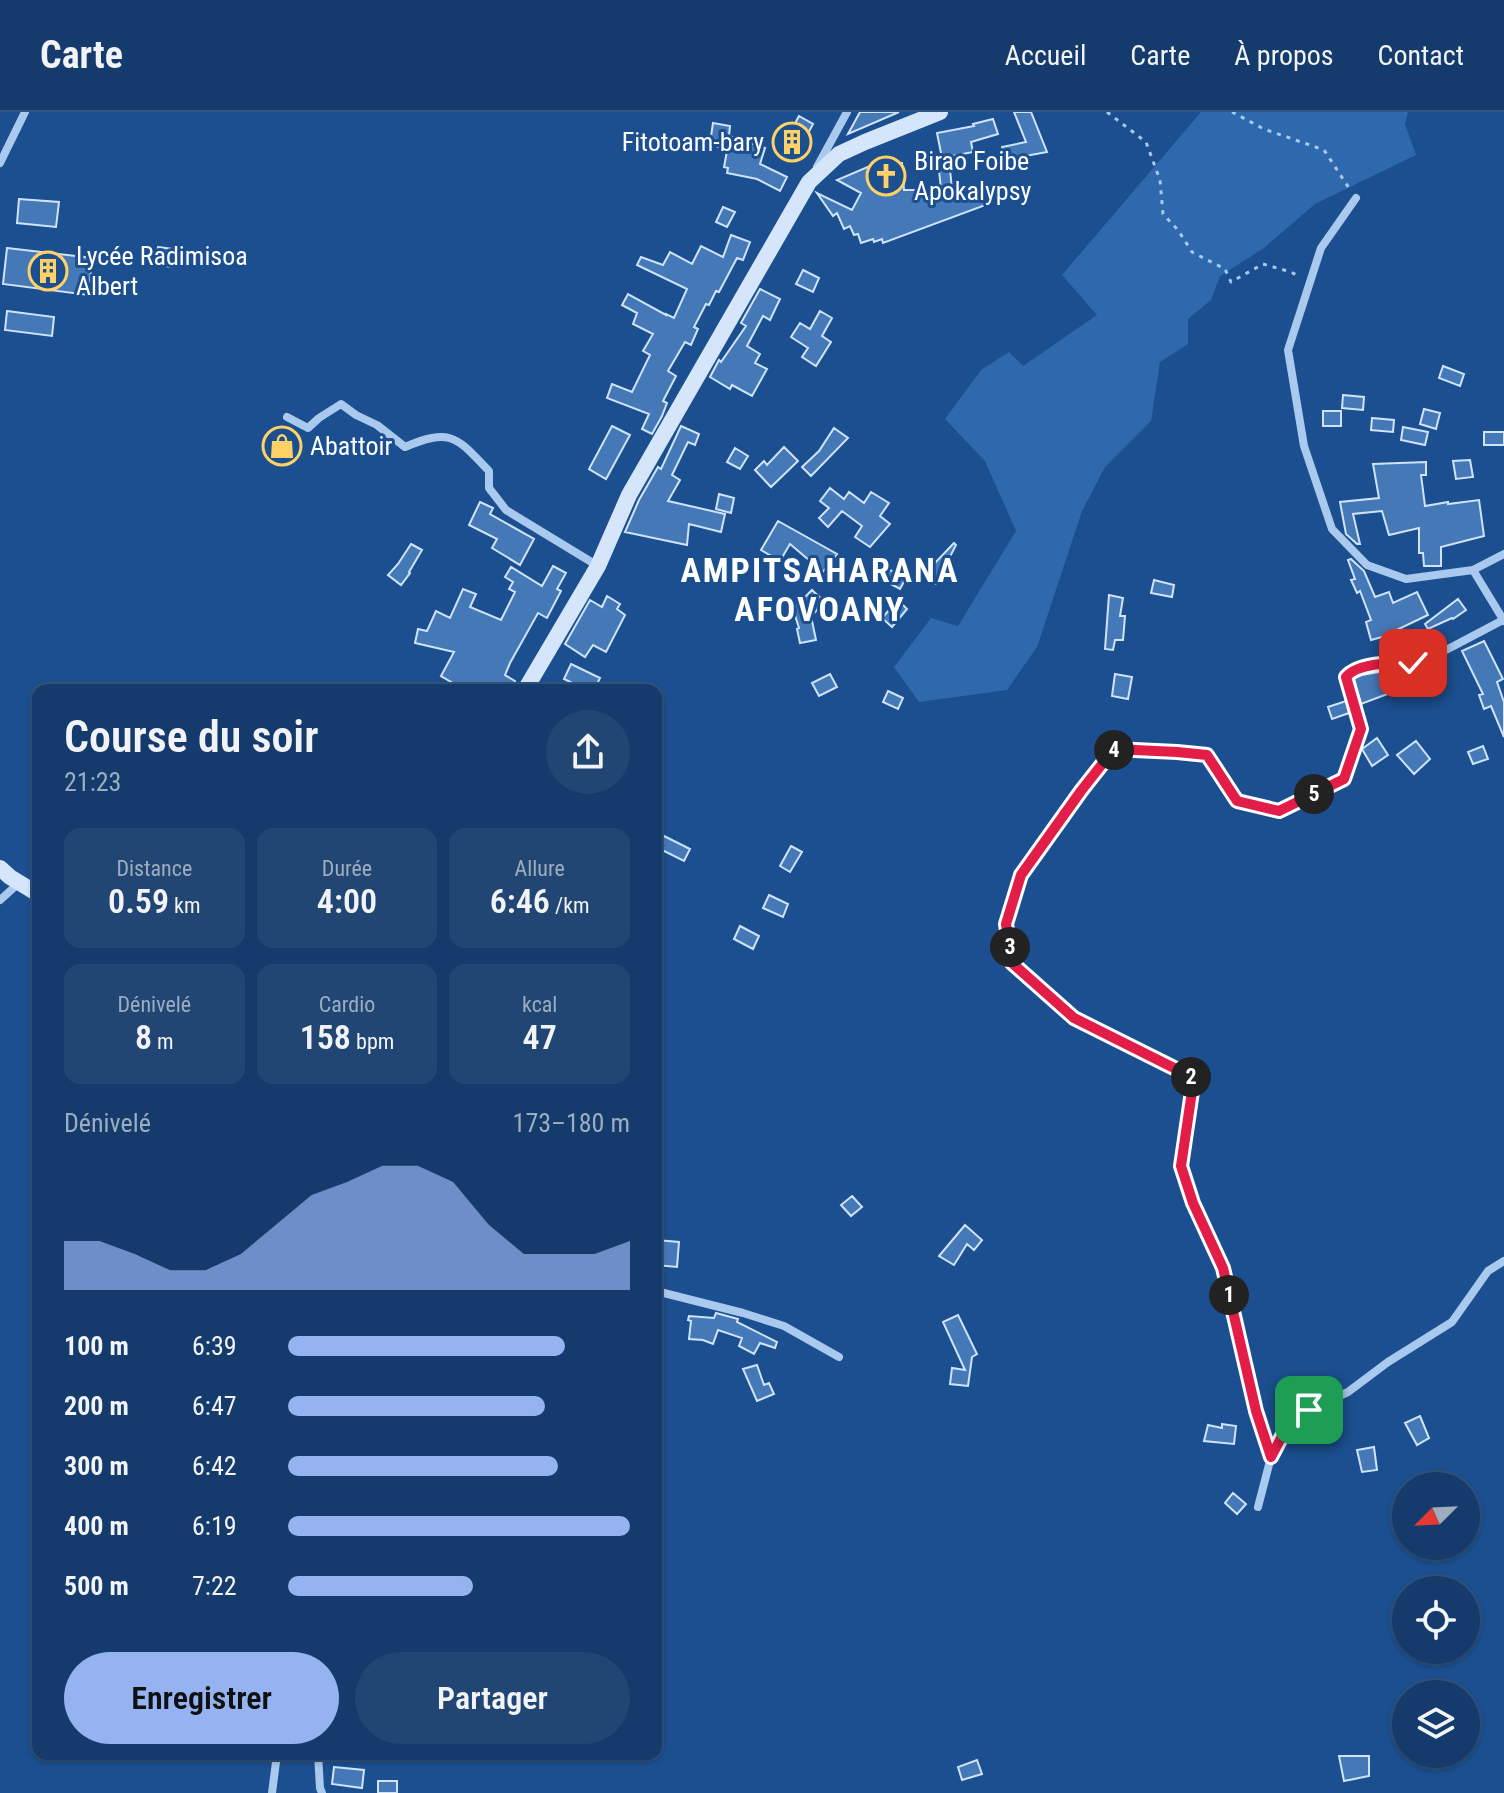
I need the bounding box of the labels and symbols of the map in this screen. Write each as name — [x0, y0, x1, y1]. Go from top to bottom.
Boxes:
building icon: Fitotoam-bary — [771, 121, 813, 163]
place label: Fitotoam-bary — [622, 127, 764, 157]
place label: Birao Foibe Apokalypsy — [914, 146, 1032, 206]
church icon: Birao Foibe Apokalypsy — [865, 155, 907, 197]
place label: Lycée Radimisoa Albert — [76, 241, 248, 301]
building icon: Lycée Radimisoa Albert — [27, 250, 69, 292]
shop icon: Abattoir — [261, 425, 303, 467]
place label: Abattoir — [310, 431, 392, 461]
district label: AMPITSAHARANA AFOVOANY — [681, 550, 959, 629]
pin — [1379, 629, 1447, 697]
pin: 4 — [1094, 730, 1134, 770]
pin: 5 — [1294, 774, 1334, 814]
pin: 3 — [990, 927, 1030, 967]
pin: 2 — [1171, 1057, 1211, 1097]
pin: 1 — [1209, 1275, 1249, 1315]
pin — [1275, 1376, 1343, 1444]
north arrow — [1392, 1472, 1480, 1560]

